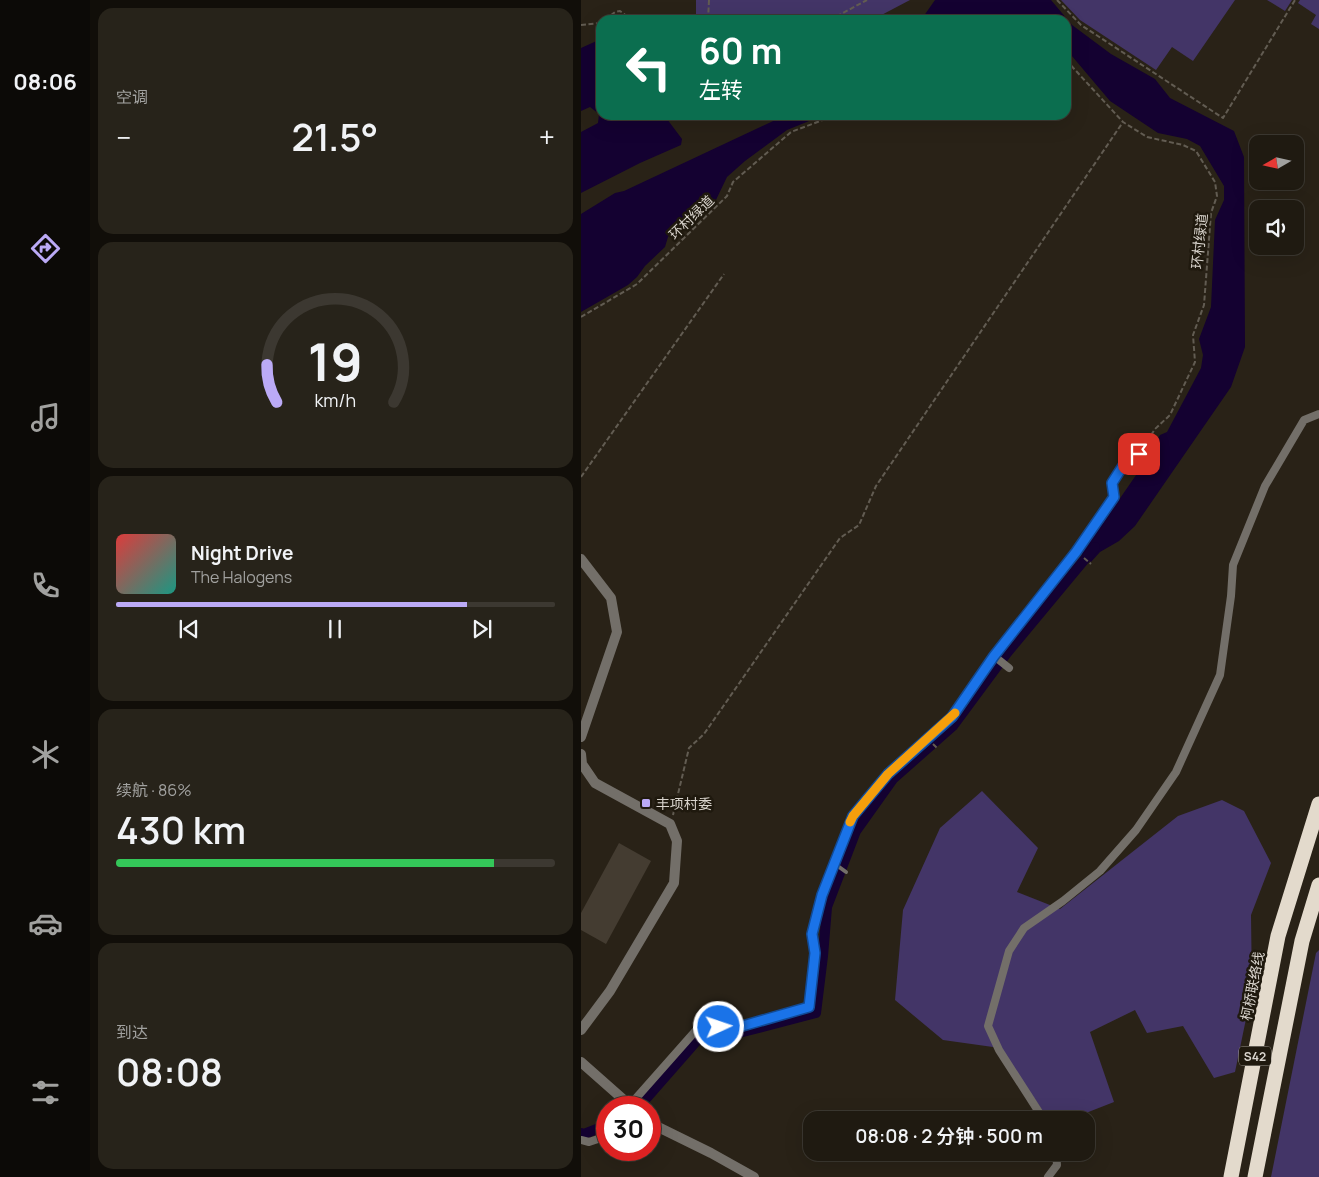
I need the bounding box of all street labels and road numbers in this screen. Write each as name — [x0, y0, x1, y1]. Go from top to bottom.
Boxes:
street label: 环村绿道 — [664, 191, 718, 243]
street label: 环村绿道 — [1187, 212, 1211, 270]
street label: 柯桥联络线 — [1236, 950, 1268, 1022]
road number: S42 — [1239, 1046, 1271, 1066]

